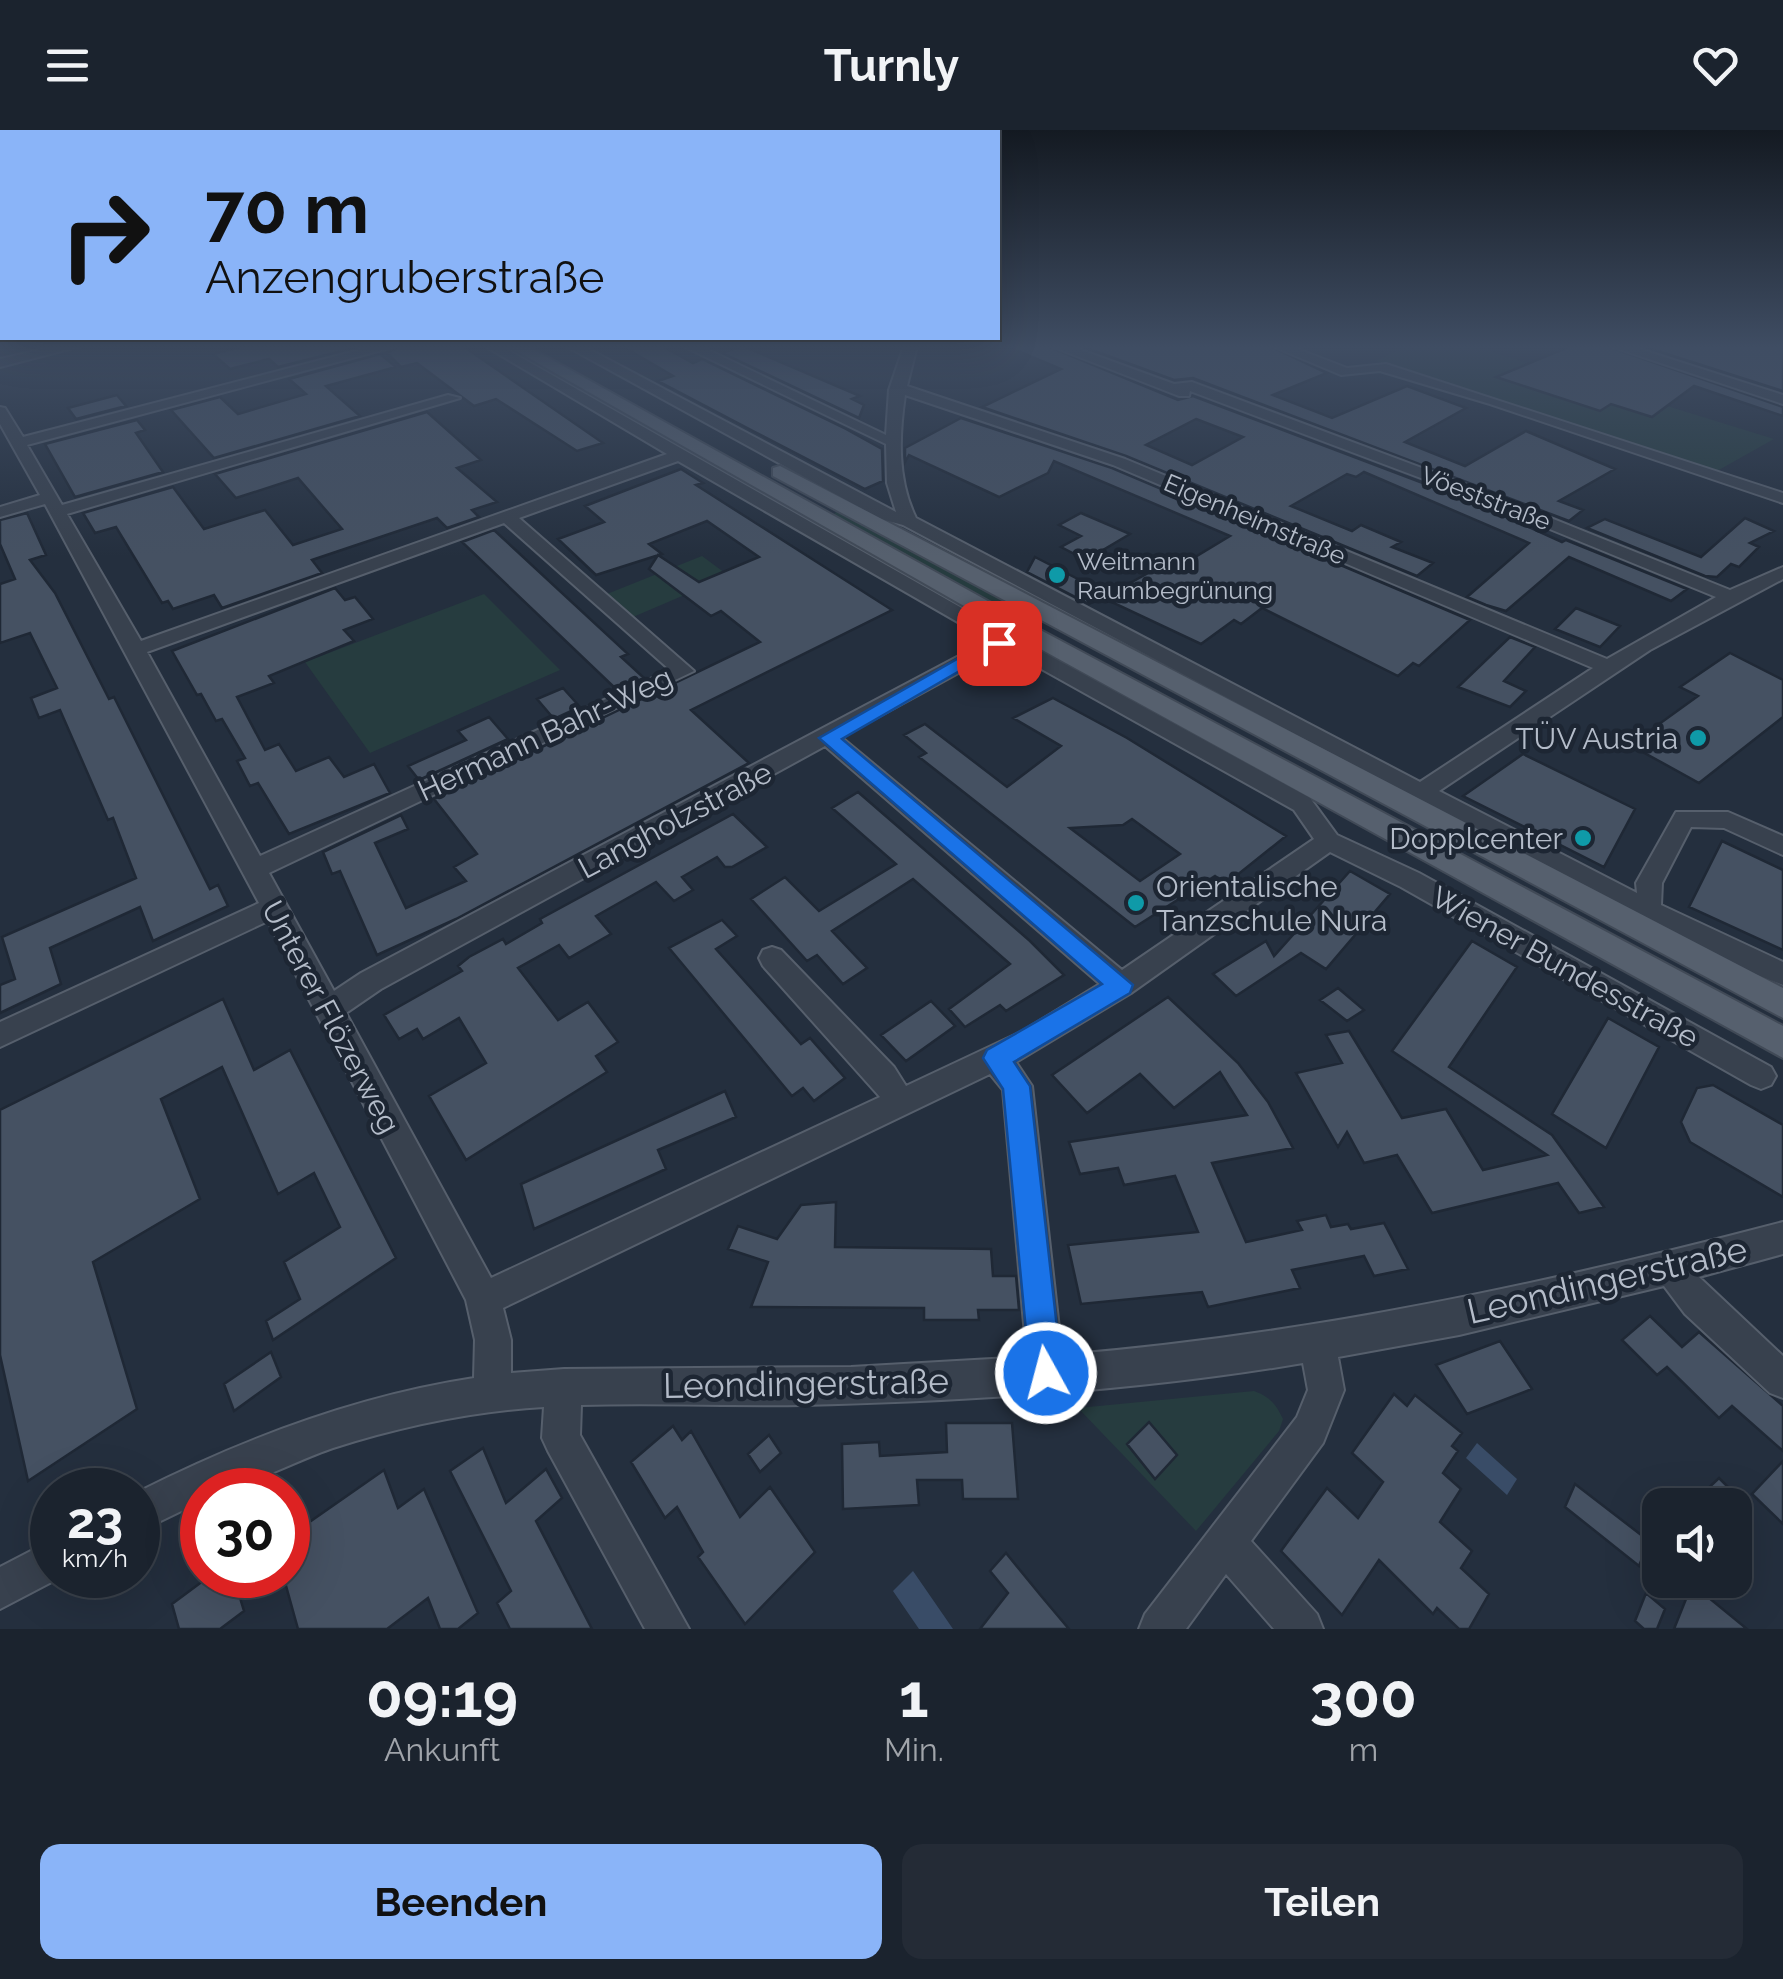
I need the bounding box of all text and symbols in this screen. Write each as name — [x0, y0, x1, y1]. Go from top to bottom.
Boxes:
icon: menu — [40, 38, 95, 93]
icon: heart — [1688, 38, 1743, 93]
text: Turnly — [824, 39, 959, 92]
text: 70 m — [205, 167, 369, 249]
icon: right — [40, 170, 170, 300]
text: Anzengruberstraße — [205, 251, 605, 304]
street label: Vöeststraße — [1417, 460, 1555, 536]
street label: Eigenheimstraße — [1160, 467, 1350, 571]
place label: Weitmann Raumbegrünung — [1077, 546, 1273, 605]
marker: Weitmann Raumbegrünung — [1046, 564, 1068, 586]
pin — [957, 601, 1042, 686]
icon: arrive — [972, 616, 1027, 671]
street label: Hermann Bahr-Weg — [412, 660, 678, 808]
place label: TÜV Austria — [1515, 721, 1678, 756]
marker: TÜV Austria — [1687, 727, 1709, 749]
street label: Langholzstraße — [572, 754, 778, 886]
place label: Dopplcenter — [1389, 821, 1563, 856]
marker: Dopplcenter — [1572, 827, 1594, 849]
place label: Orientalische Tanzschule Nura — [1156, 869, 1387, 938]
street label: Wiener Bundesstraße — [1425, 879, 1705, 1055]
marker: Orientalische Tanzschule Nura — [1125, 892, 1147, 914]
street label: Unterer Flözerweg — [255, 895, 407, 1139]
street label: Leondingerstraße — [1463, 1228, 1751, 1332]
position arrow — [994, 1321, 1098, 1425]
street label: Leondingerstraße — [663, 1360, 949, 1406]
speed limit sign: 30 — [180, 1468, 310, 1598]
map controls — [1642, 1488, 1752, 1598]
button: sound — [1642, 1488, 1752, 1598]
text: 23 — [67, 1491, 123, 1550]
text: km/h — [62, 1543, 128, 1573]
text: 09:19 — [366, 1661, 518, 1731]
text: 1 — [899, 1661, 929, 1731]
text: 300 — [1310, 1661, 1417, 1731]
text: Ankunft — [384, 1731, 500, 1768]
text: Min. — [884, 1731, 944, 1768]
text: m — [1349, 1731, 1378, 1768]
button: Beenden — [40, 1844, 882, 1959]
button: Teilen — [902, 1844, 1743, 1959]

